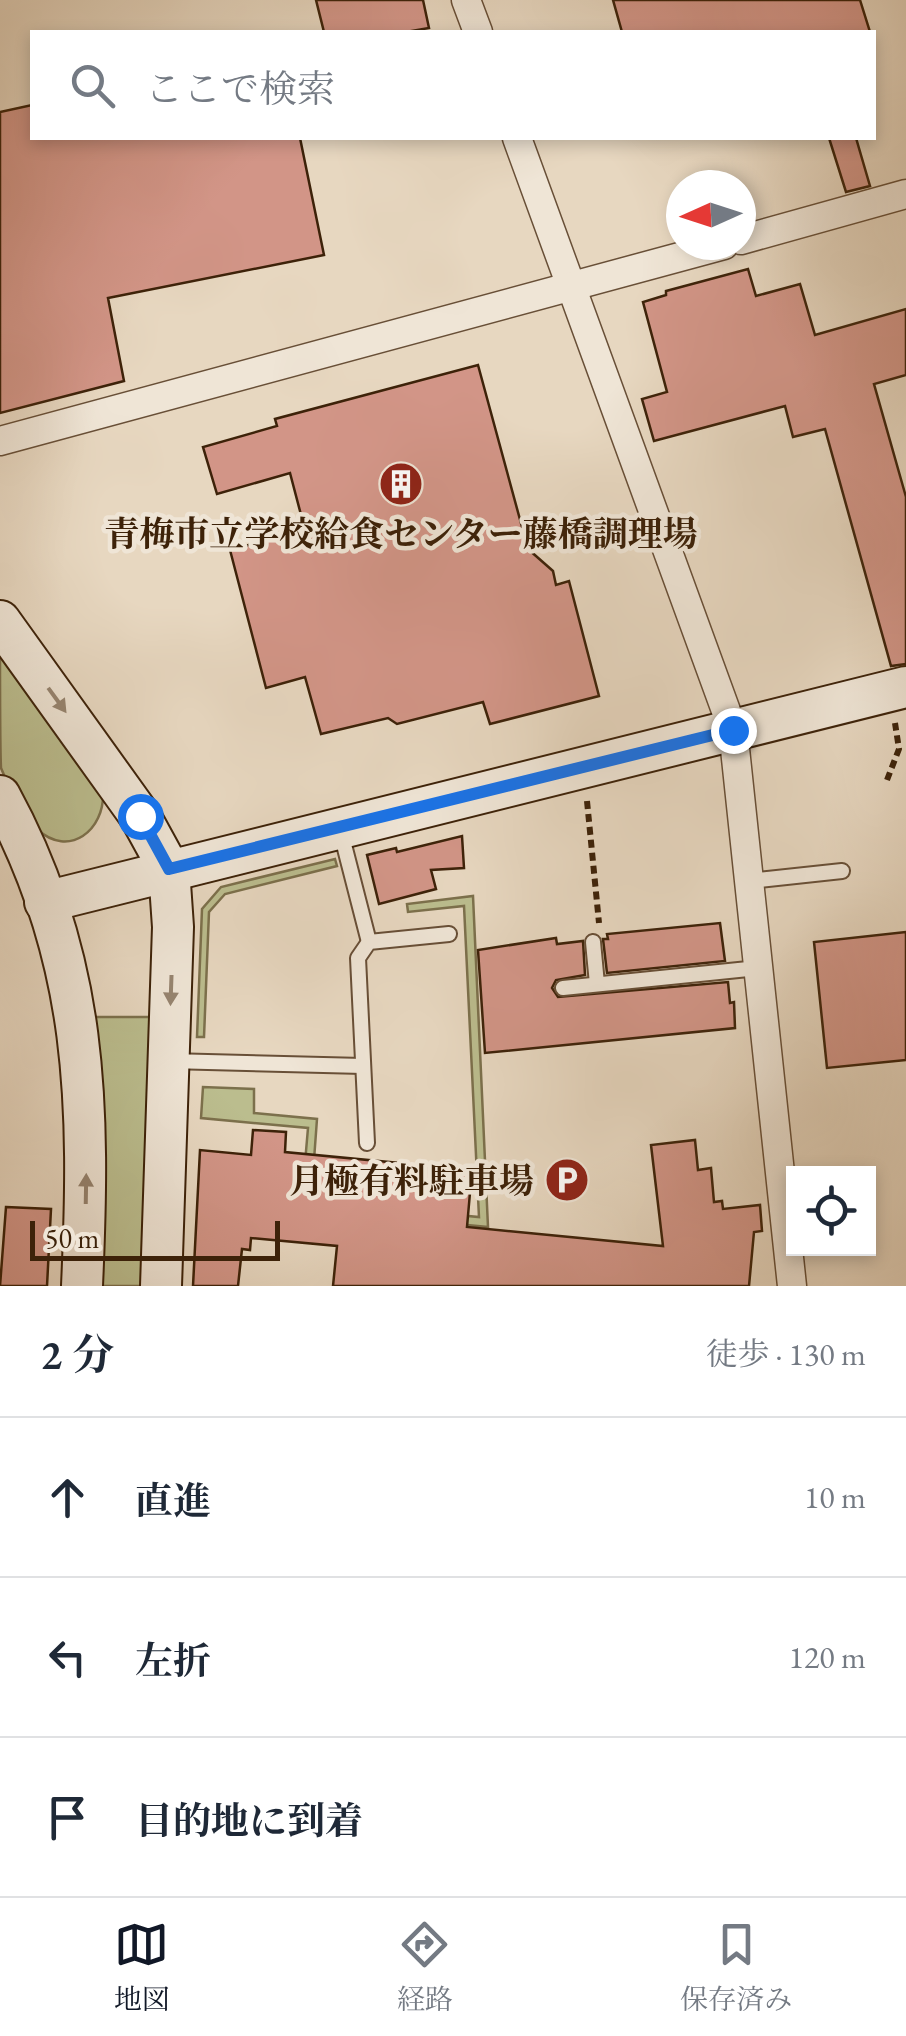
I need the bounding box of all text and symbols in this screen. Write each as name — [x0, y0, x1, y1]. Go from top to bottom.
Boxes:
search box — [30, 30, 876, 140]
icon: search — [65, 58, 120, 113]
text: ここで検索 — [145, 64, 335, 113]
north arrow — [666, 170, 756, 260]
building icon: 青梅市立学校給食センター藤橋調理場 — [378, 461, 424, 507]
place label: 青梅市立学校給食センター藤橋調理場 — [104, 511, 698, 556]
one-way arrow — [47, 687, 66, 713]
route end — [711, 708, 757, 754]
route start — [118, 794, 164, 840]
one-way arrow — [163, 975, 179, 1007]
parking icon: 月極有料駐車場 — [544, 1157, 590, 1203]
place label: 月極有料駐車場 — [289, 1158, 534, 1203]
map controls — [786, 1166, 876, 1256]
button: locate — [786, 1166, 876, 1256]
one-way arrow — [78, 1172, 94, 1204]
scale bar — [30, 1216, 280, 1260]
text: 50 m — [45, 1220, 99, 1256]
text: 2 分 — [40, 1327, 114, 1382]
text: 徒歩 · 130 m — [705, 1333, 866, 1375]
icon: ahead — [40, 1470, 95, 1525]
text: 直進 — [135, 1476, 211, 1525]
text: 10 m — [804, 1476, 866, 1518]
icon: left — [40, 1630, 95, 1685]
text: 左折 — [135, 1636, 211, 1685]
text: 120 m — [789, 1636, 866, 1678]
icon: arrive — [40, 1790, 95, 1845]
text: 目的地に到着 — [135, 1796, 363, 1845]
tab: 地図 — [114, 1917, 170, 2017]
tab: 経路 — [397, 1917, 453, 2017]
tab: 保存済み — [680, 1917, 792, 2017]

